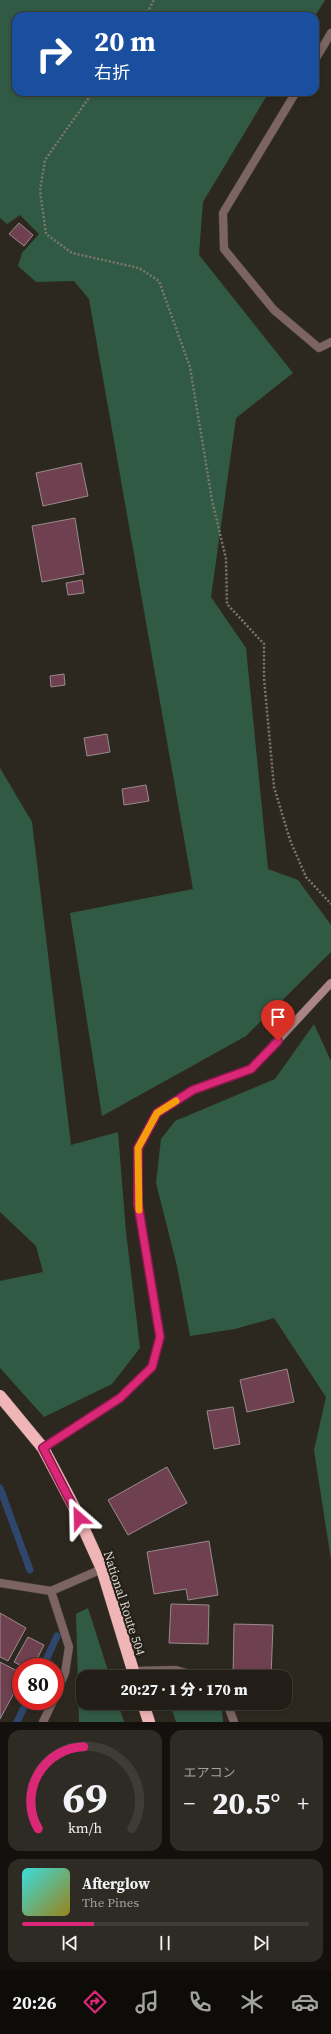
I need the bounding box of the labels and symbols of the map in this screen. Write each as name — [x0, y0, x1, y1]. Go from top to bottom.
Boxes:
pin — [261, 1000, 295, 1041]
position arrow — [58, 1497, 100, 1539]
street label: National Route 504 — [100, 1549, 150, 1658]
speed limit sign: 80 — [12, 1658, 64, 1710]

